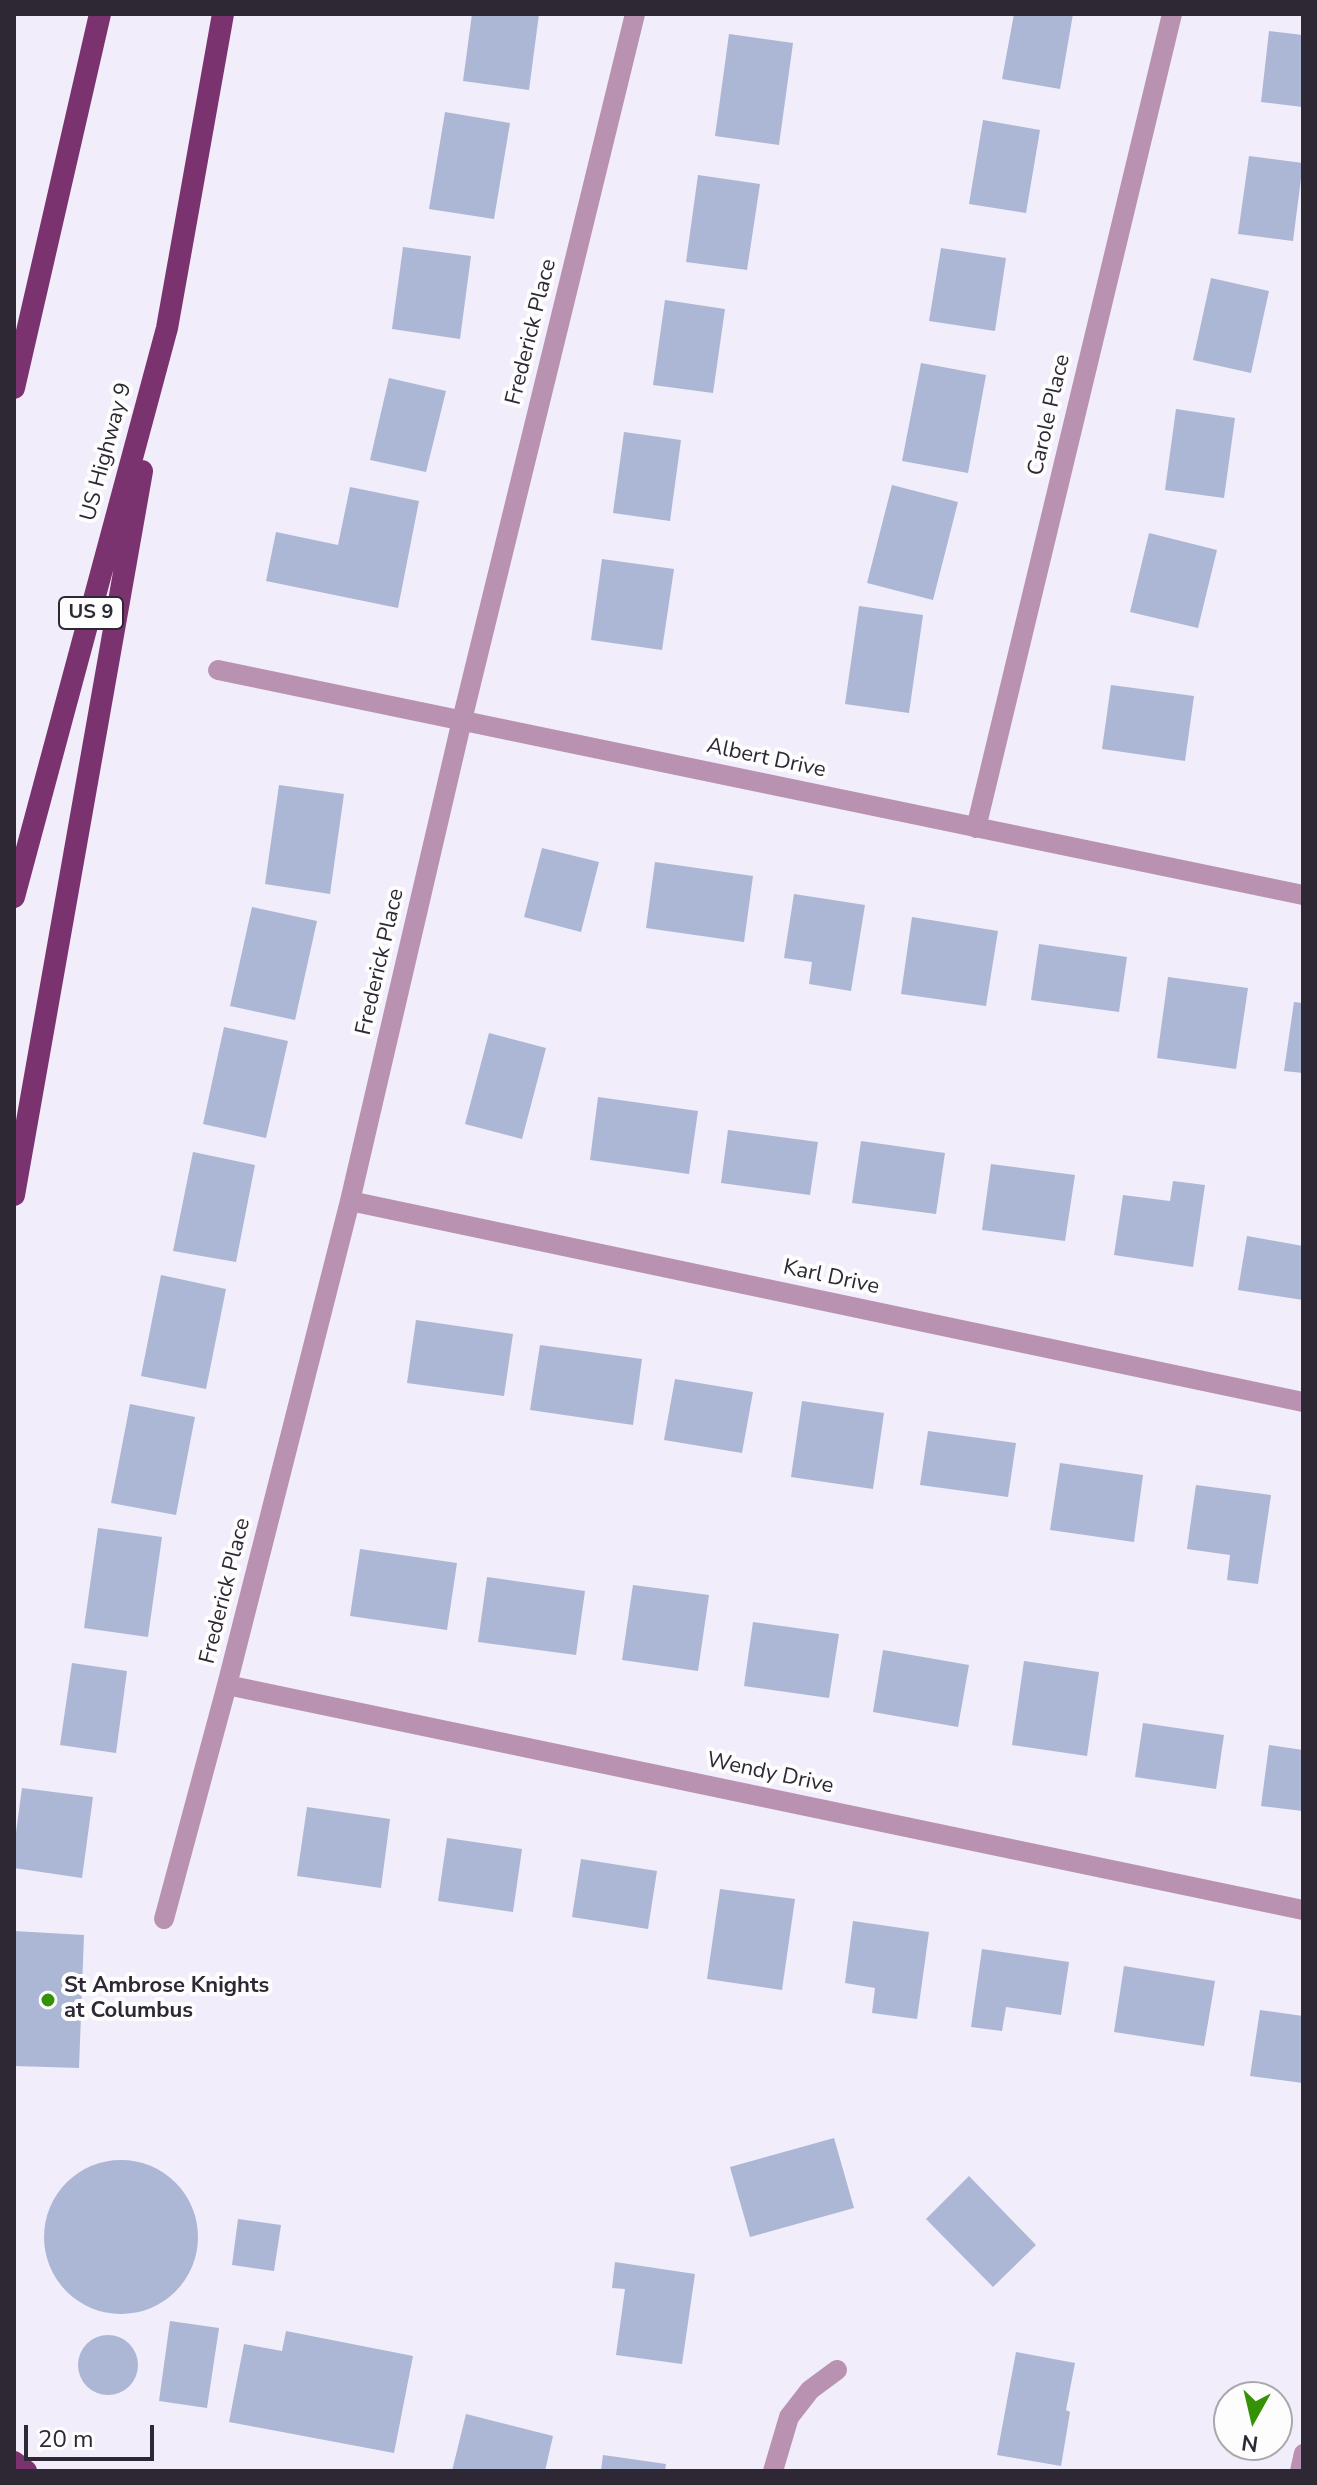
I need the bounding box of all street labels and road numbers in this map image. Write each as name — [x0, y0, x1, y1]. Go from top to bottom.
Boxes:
street label: Frederick Place — [501, 256, 563, 408]
street label: Carole Place — [1023, 352, 1077, 478]
street label: US Highway 9 — [76, 380, 138, 524]
road number: US 9 — [59, 597, 123, 629]
street label: Albert Drive — [704, 734, 828, 784]
street label: Frederick Place — [351, 886, 411, 1038]
street label: Karl Drive — [781, 1255, 881, 1301]
street label: Frederick Place — [195, 1515, 257, 1667]
street label: Wendy Drive — [704, 1748, 836, 1800]

